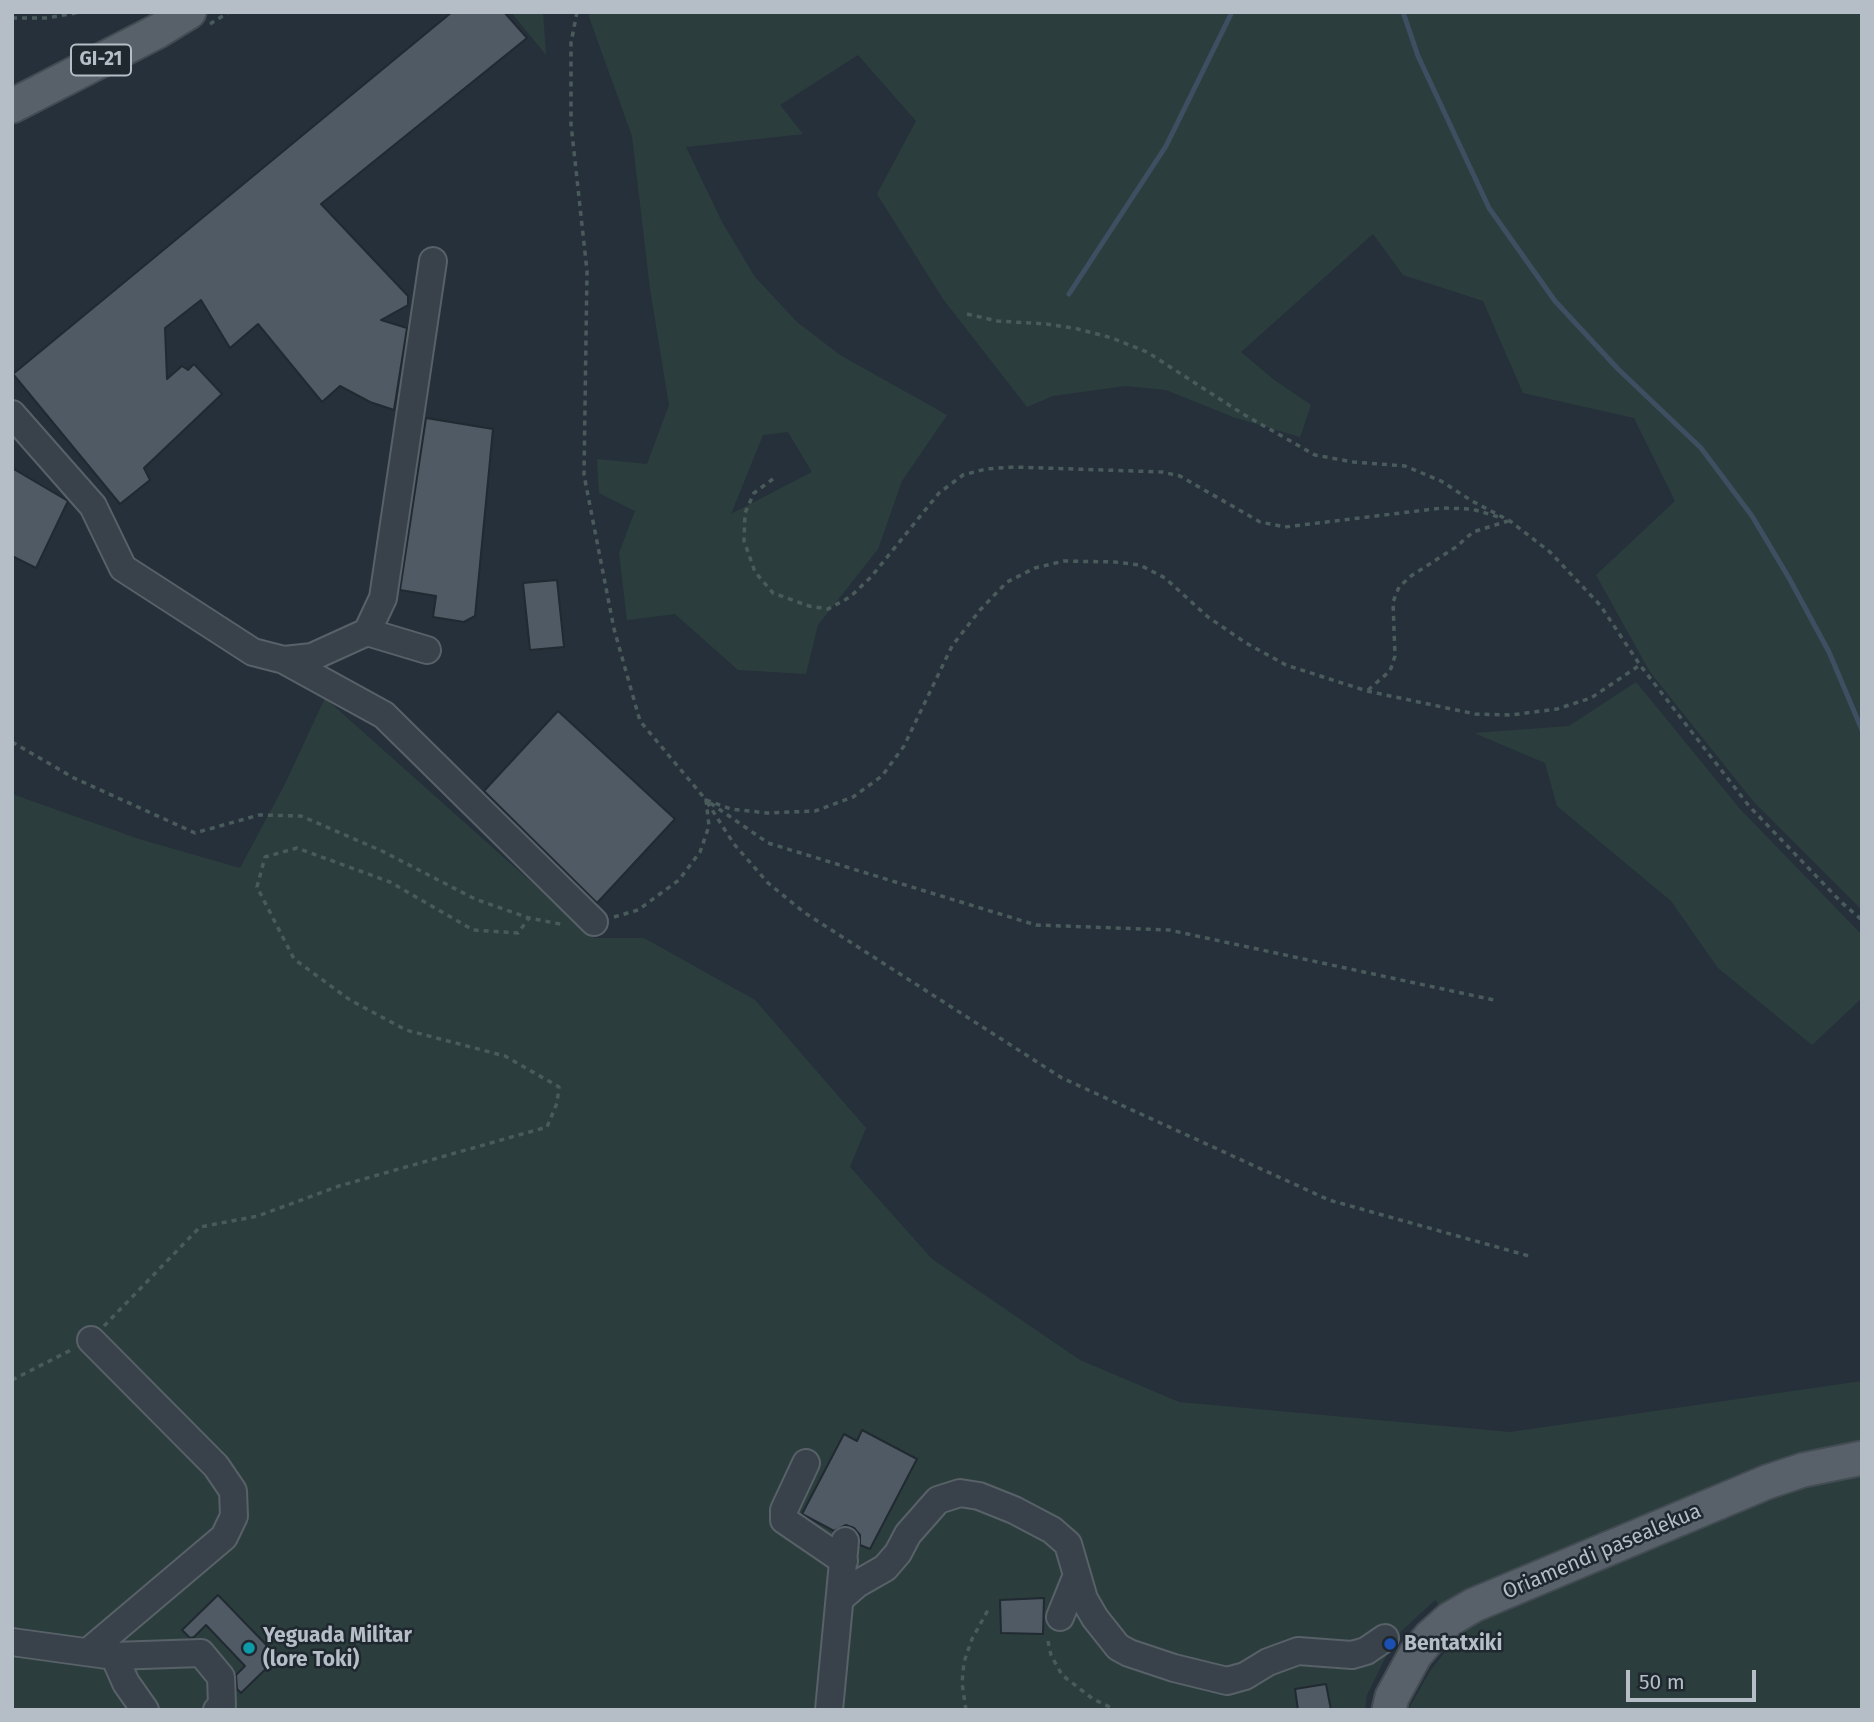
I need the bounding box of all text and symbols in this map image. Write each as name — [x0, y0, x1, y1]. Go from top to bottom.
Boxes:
road number: GI-21 — [71, 44, 131, 76]
street label: Oriamendi pasealekua — [1499, 1499, 1705, 1605]
place label: Yeguada Militar (lore Toki) — [263, 1623, 412, 1673]
place label: Bentatxiki — [1404, 1631, 1502, 1657]
marker: Bentatxiki — [1382, 1636, 1398, 1652]
marker: Yeguada Militar (lore Toki) — [241, 1640, 257, 1656]
scale bar — [1629, 1656, 1758, 1700]
text: 50 m — [1639, 1669, 1685, 1695]

